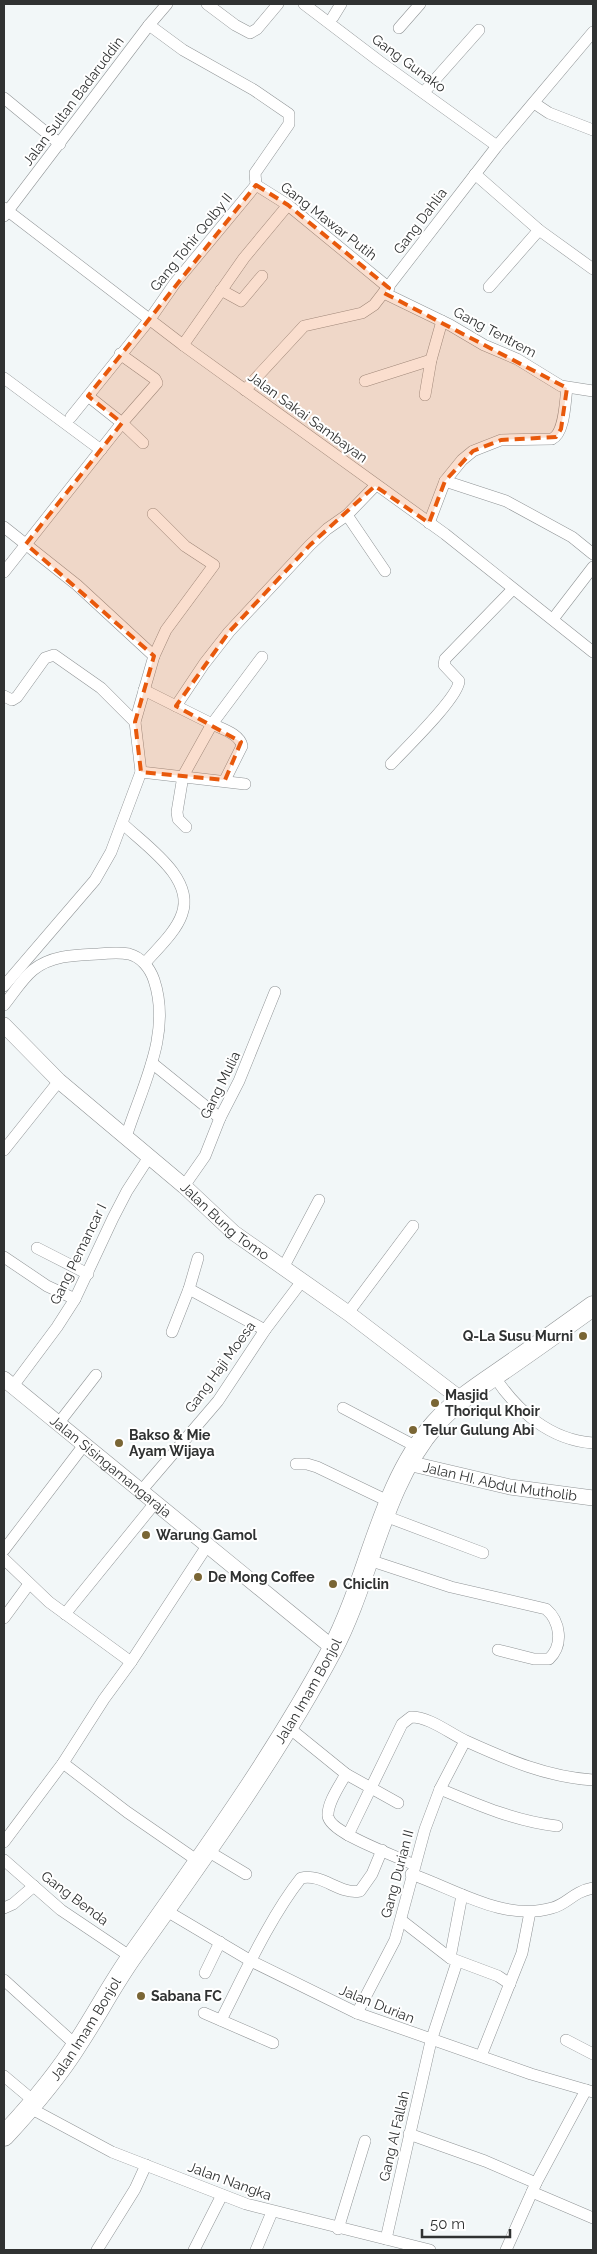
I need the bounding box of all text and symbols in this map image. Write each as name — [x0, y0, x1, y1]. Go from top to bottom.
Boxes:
street label: Gang Gunako — [369, 31, 449, 95]
street label: Jalan Sultan Badaruddin — [19, 33, 127, 169]
street label: Gang Mawar Putih — [278, 179, 380, 263]
street label: Gang Dahlia — [390, 185, 450, 257]
street label: Gang Tohir Qolby II — [147, 190, 235, 294]
street label: Gang Tentrem — [451, 303, 539, 361]
street label: Jalan Sakai Sambayan — [245, 368, 371, 466]
street label: Gang Mulia — [197, 1049, 243, 1121]
street label: Jalan Bung Tomo — [177, 1179, 273, 1263]
street label: Gang Pemancar I — [47, 1201, 109, 1307]
street label: Gang Haji Moesa — [182, 1318, 258, 1416]
place label: Q-La Susu Murni — [463, 1328, 573, 1344]
marker: Q-La Susu Murni — [577, 1330, 589, 1342]
place label: Masjid Thoriqul Khoir — [445, 1387, 540, 1419]
marker: Masjid Thoriqul Khoir — [429, 1397, 441, 1409]
street label: Jalan Sisingamangaraja — [47, 1412, 175, 1521]
place label: Telur Gulung Abi — [423, 1422, 534, 1438]
marker: Telur Gulung Abi — [407, 1424, 419, 1436]
place label: Bakso & Mie Ayam Wijaya — [129, 1427, 215, 1459]
marker: Bakso & Mie Ayam Wijaya — [113, 1437, 125, 1449]
street label: Jalan HI. Abdul Mutholib — [421, 1459, 578, 1504]
place label: Warung Gamol — [156, 1527, 257, 1543]
marker: Warung Gamol — [140, 1529, 152, 1541]
place label: De Mong Coffee — [208, 1569, 315, 1585]
marker: De Mong Coffee — [192, 1571, 204, 1583]
place label: Chiclin — [343, 1576, 389, 1592]
marker: Chiclin — [327, 1578, 339, 1590]
street label: Jalan Imam Bonjol — [272, 1635, 345, 1747]
street label: Gang Durian II — [378, 1828, 416, 1920]
street label: Gang Benda — [38, 1868, 112, 1928]
street label: Jalan Imam Bonjol — [47, 1974, 124, 2084]
street label: Jalan Durian — [337, 1982, 417, 2026]
place label: Sabana FC — [151, 1988, 222, 2004]
marker: Sabana FC — [135, 1990, 147, 2002]
street label: Gang Al Fallah — [376, 2089, 412, 2183]
street label: Jalan Nangka — [186, 2158, 274, 2204]
scale bar — [422, 2206, 510, 2238]
text: 50 m — [430, 2215, 465, 2233]

